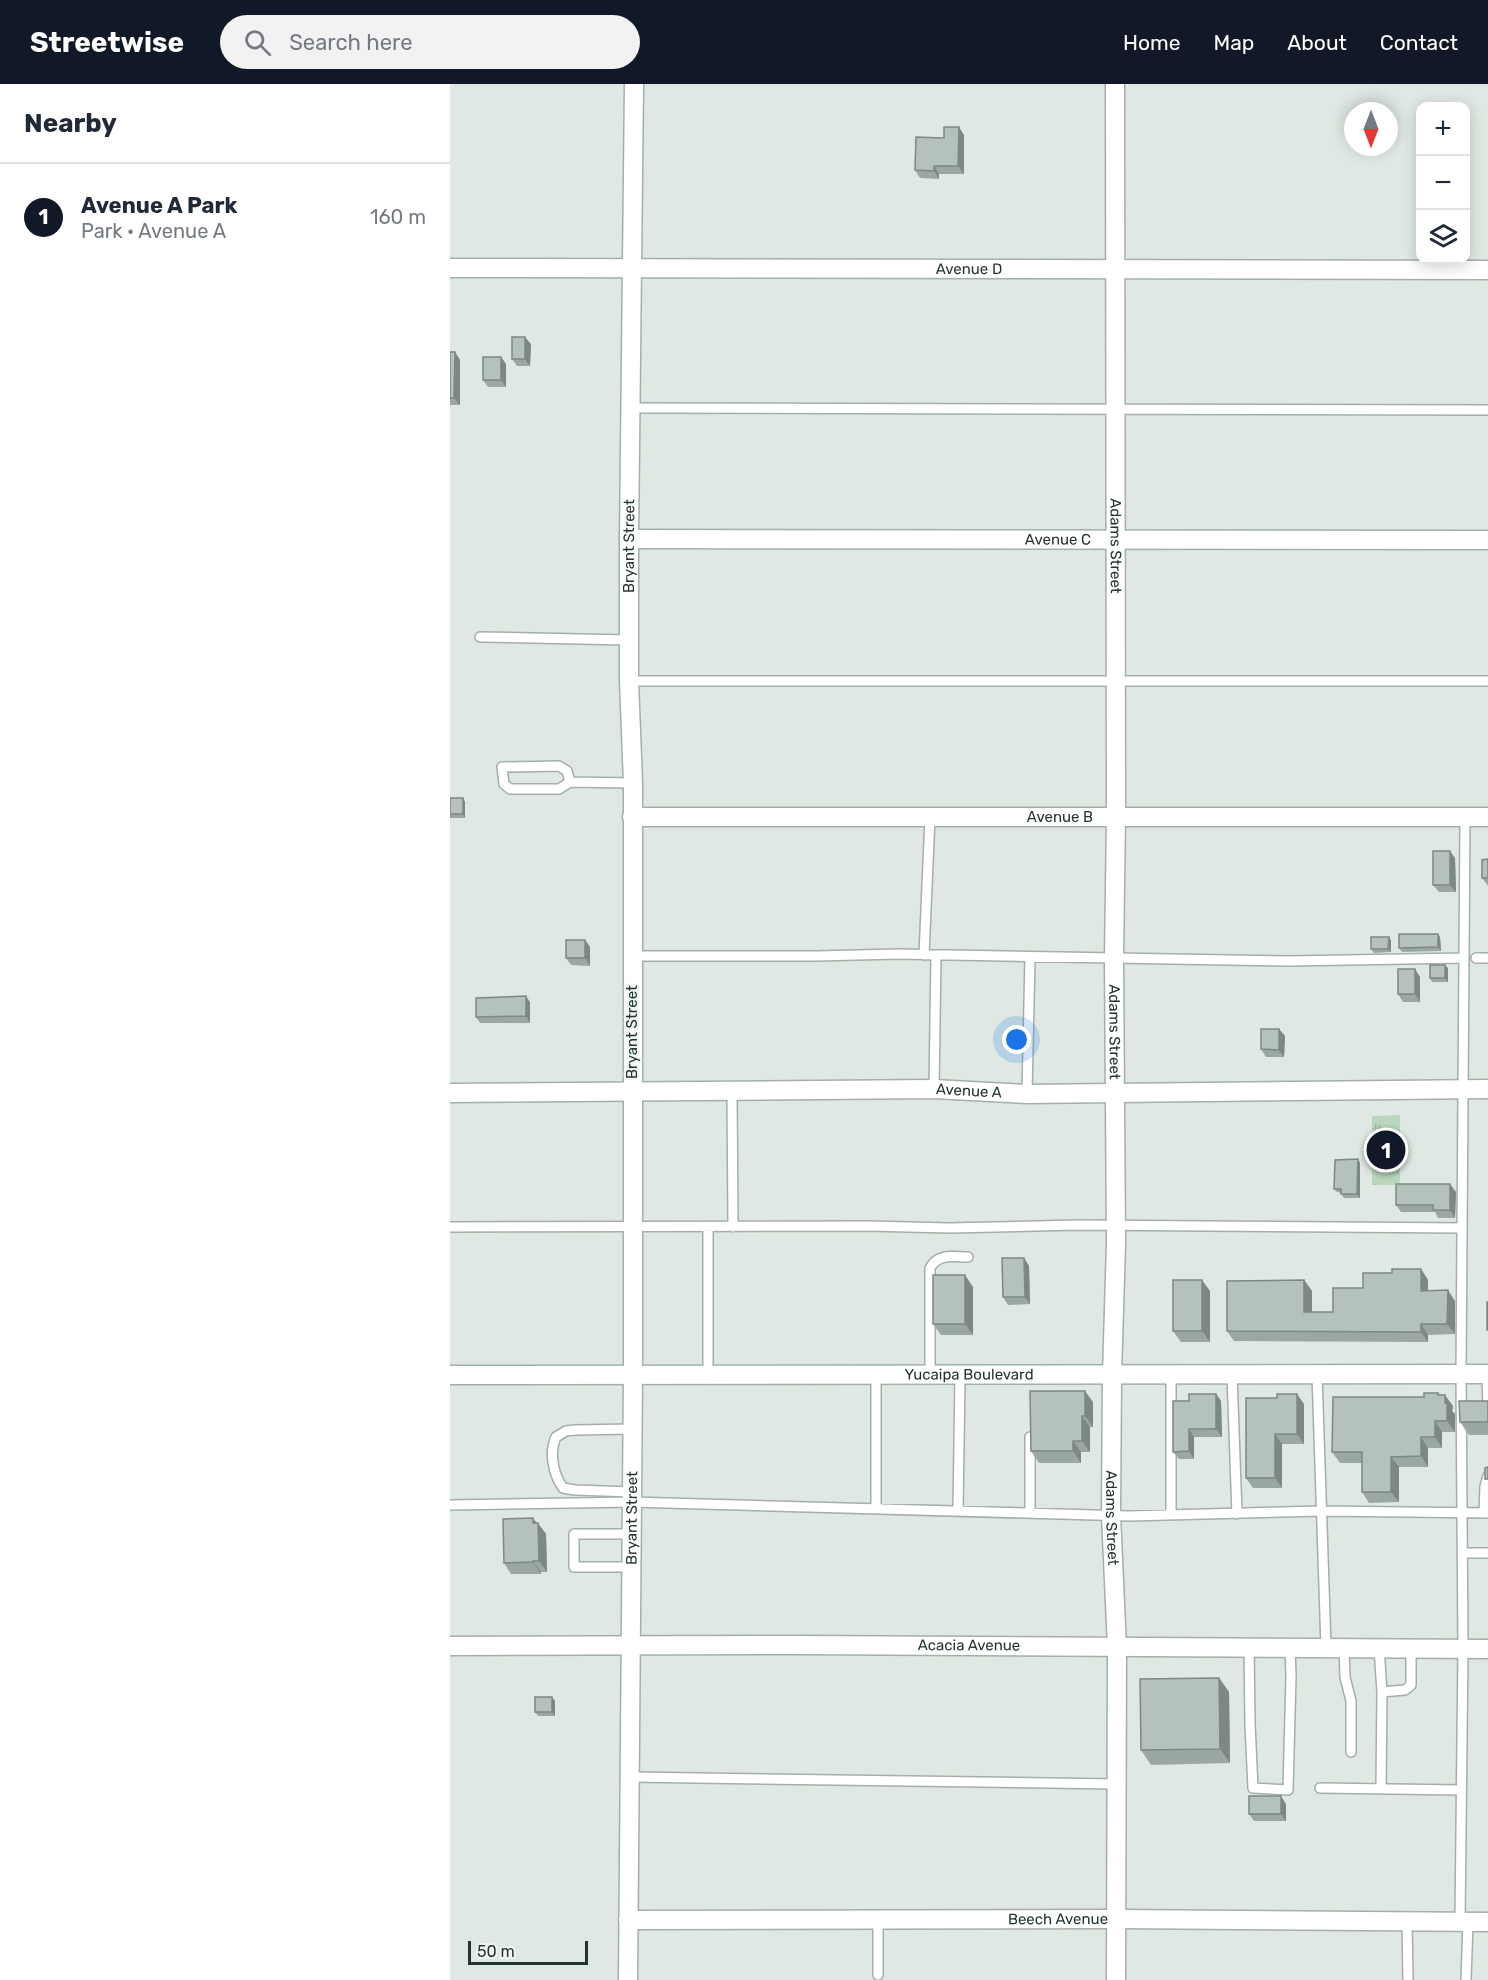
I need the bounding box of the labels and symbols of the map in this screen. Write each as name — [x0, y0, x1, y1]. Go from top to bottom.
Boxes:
north arrow — [1344, 102, 1398, 156]
street label: Avenue D — [936, 260, 1002, 278]
street label: Adams Street — [1107, 498, 1125, 594]
street label: Bryant Street — [620, 499, 638, 593]
street label: Avenue C — [1025, 530, 1091, 549]
street label: Avenue B — [1027, 808, 1093, 826]
street label: Adams Street — [1105, 984, 1124, 1080]
street label: Bryant Street — [623, 985, 641, 1079]
your location — [1002, 1025, 1031, 1054]
street label: Avenue A — [936, 1080, 1002, 1102]
pin: 1 — [1366, 1128, 1406, 1172]
street label: Yucaipa Boulevard — [904, 1365, 1034, 1384]
street label: Adams Street — [1102, 1470, 1122, 1566]
street label: Bryant Street — [622, 1471, 641, 1565]
street label: Acacia Avenue — [918, 1636, 1020, 1654]
street label: Beech Avenue — [1008, 1910, 1108, 1928]
scale bar — [468, 1938, 588, 1966]

